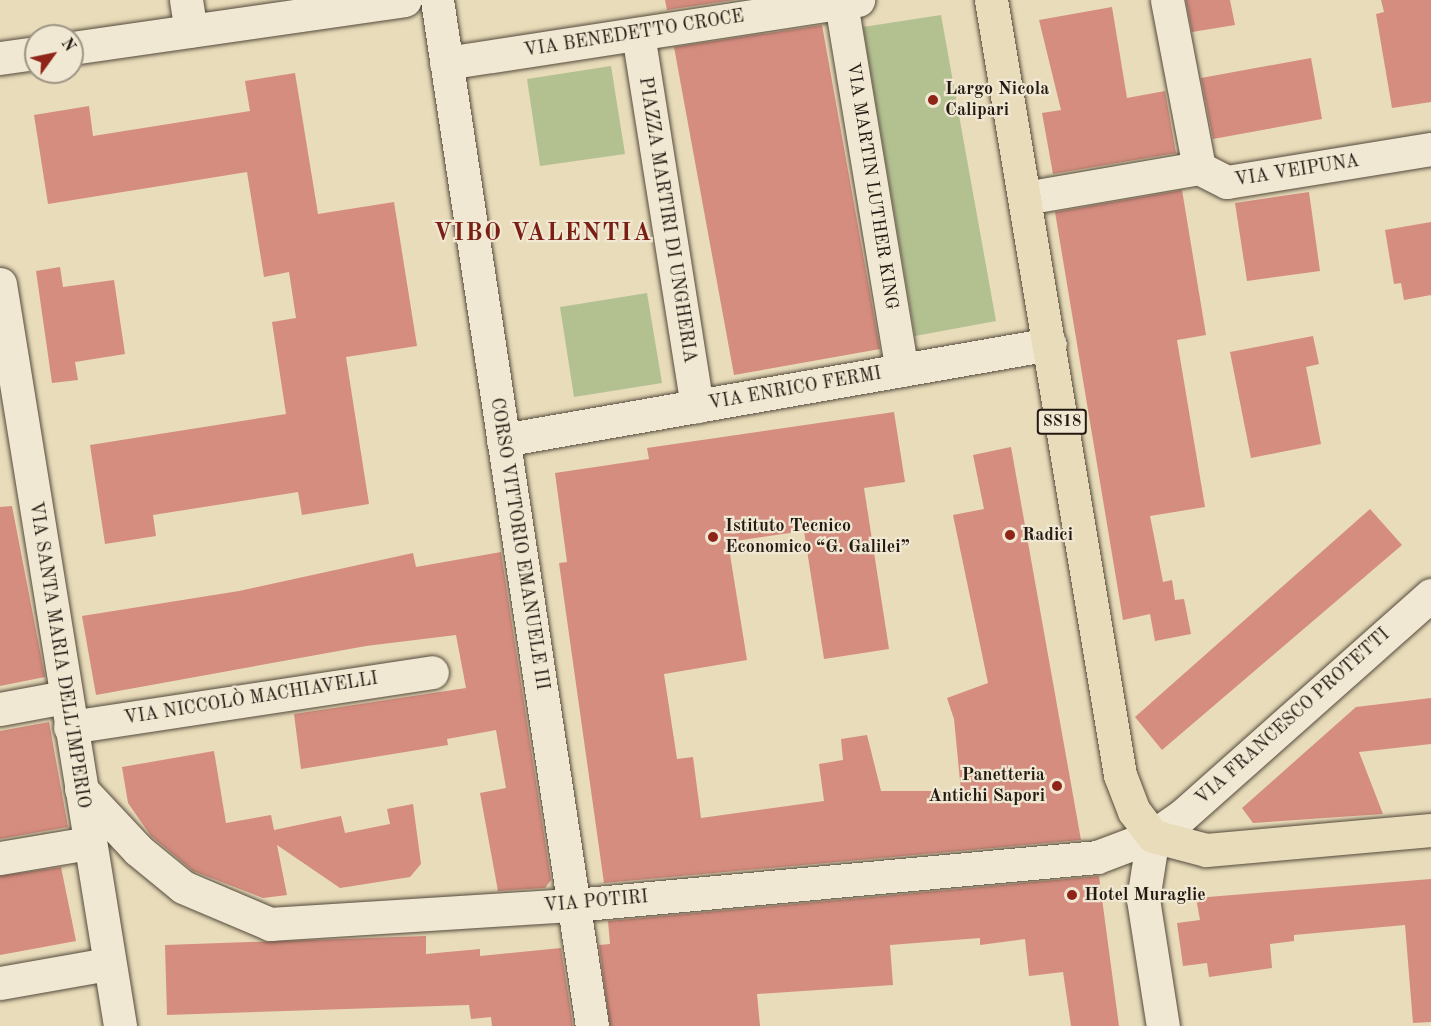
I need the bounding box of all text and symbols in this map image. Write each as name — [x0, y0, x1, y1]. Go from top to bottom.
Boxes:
street label: VIA BENEDETTO CROCE — [522, 6, 746, 62]
north arrow — [24, 24, 84, 84]
text: N — [57, 36, 77, 55]
street label: VIA MARTIN LUTHER KING — [842, 61, 902, 311]
street label: PIAZZA MARTIRI DI UNGHERIA — [634, 75, 700, 365]
place label: Largo Nicola Calipari — [945, 79, 1049, 122]
marker: Largo Nicola Calipari — [926, 93, 940, 107]
street label: VIA VEIPUNA — [1233, 150, 1361, 192]
district label: VIBO VALENTIA — [433, 221, 653, 249]
street label: VIA ENRICO FERMI — [707, 363, 883, 415]
street label: CORSO VITTORIO EMANUELE III — [485, 396, 553, 692]
road number: SS18 — [1036, 409, 1088, 435]
street label: VIA SANTA MARIA DELL'IMPERIO — [24, 500, 94, 810]
place label: Istituto Tecnico Economico “G. Galilei” — [725, 516, 910, 558]
place label: Radici — [1022, 524, 1073, 546]
marker: Radici — [1003, 528, 1017, 542]
marker: Istituto Tecnico Economico “G. Galilei” — [706, 530, 720, 544]
street label: VIA FRANCESCO PROTETTI — [1192, 624, 1394, 810]
street label: VIA NICCOLÒ MACHIAVELLI — [122, 668, 380, 730]
place label: Panetteria Antichi Sapori — [928, 765, 1045, 808]
marker: Panetteria Antichi Sapori — [1050, 779, 1064, 793]
place label: Hotel Muraglie — [1084, 884, 1206, 906]
street label: VIA POTIRI — [543, 887, 649, 917]
marker: Hotel Muraglie — [1065, 888, 1079, 902]

